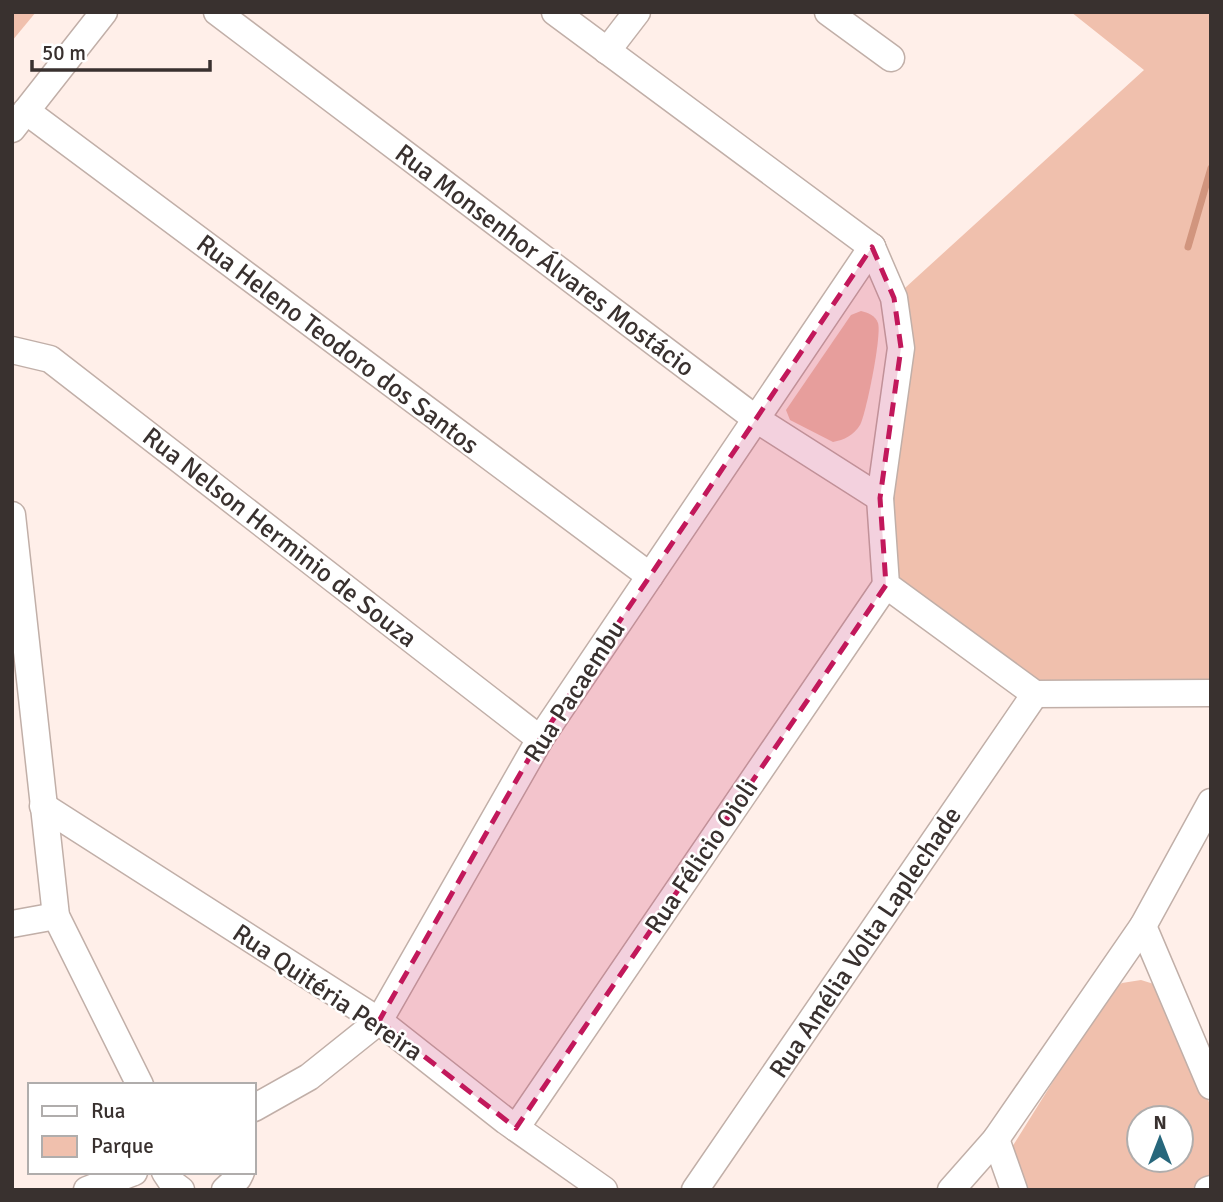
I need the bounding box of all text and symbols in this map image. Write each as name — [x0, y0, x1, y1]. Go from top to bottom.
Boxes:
scale bar — [32, 28, 210, 72]
text: 50 m — [42, 40, 86, 66]
street label: Rua Monsenhor Álvares Mostácio — [388, 138, 700, 384]
street label: Rua Heleno Teodoro dos Santos — [190, 228, 485, 461]
street label: Rua Nelson Herminio de Souza — [136, 421, 423, 655]
street label: Rua Pacaembu — [517, 615, 632, 768]
street label: Rua Félicio Oioli — [638, 773, 765, 940]
street label: Rua Amélia Volta Laplechade — [763, 801, 969, 1084]
street label: Rua Quitéria Pereira — [226, 917, 429, 1068]
legend — [28, 1083, 256, 1174]
text: Rua — [91, 1098, 125, 1124]
north arrow — [1125, 1104, 1195, 1174]
text: N — [1153, 1111, 1167, 1135]
text: Parque — [91, 1133, 154, 1159]

